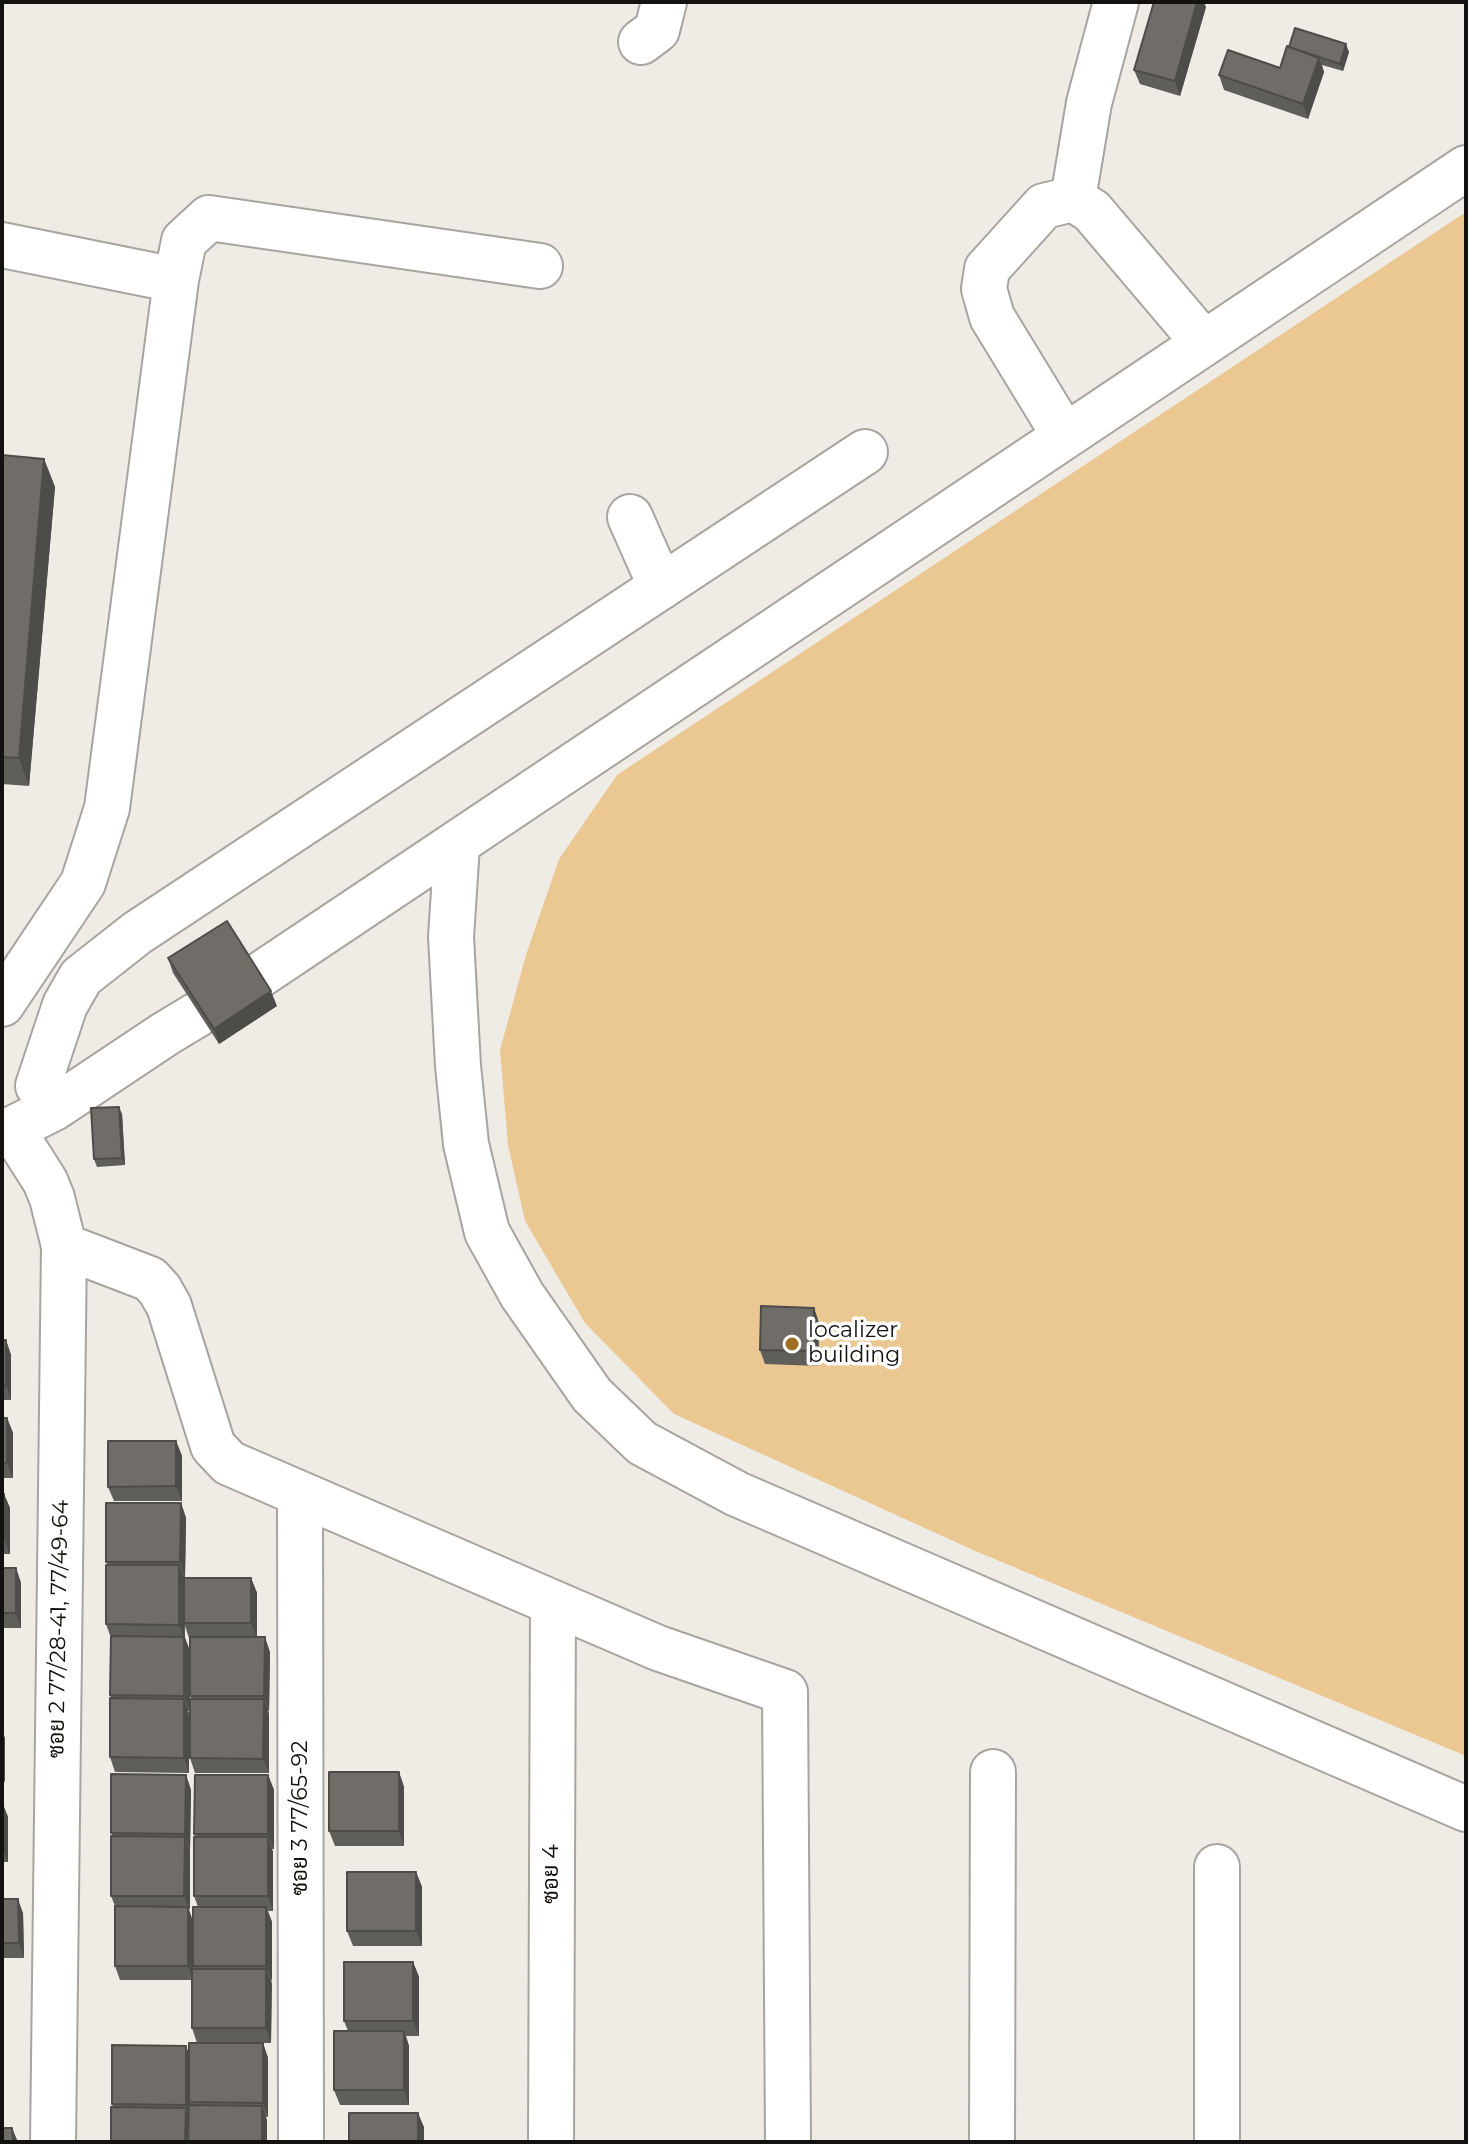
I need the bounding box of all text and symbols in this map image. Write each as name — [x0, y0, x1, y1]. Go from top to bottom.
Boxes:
place label: localizer building — [808, 1318, 900, 1370]
marker: localizer building — [783, 1335, 801, 1353]
street label: ซอย 2 77/28-41, 77/49-64 — [44, 1500, 74, 1758]
street label: ซอย 3 77/65-92 — [288, 1740, 314, 1896]
street label: ซอย 4 — [539, 1844, 565, 1904]

